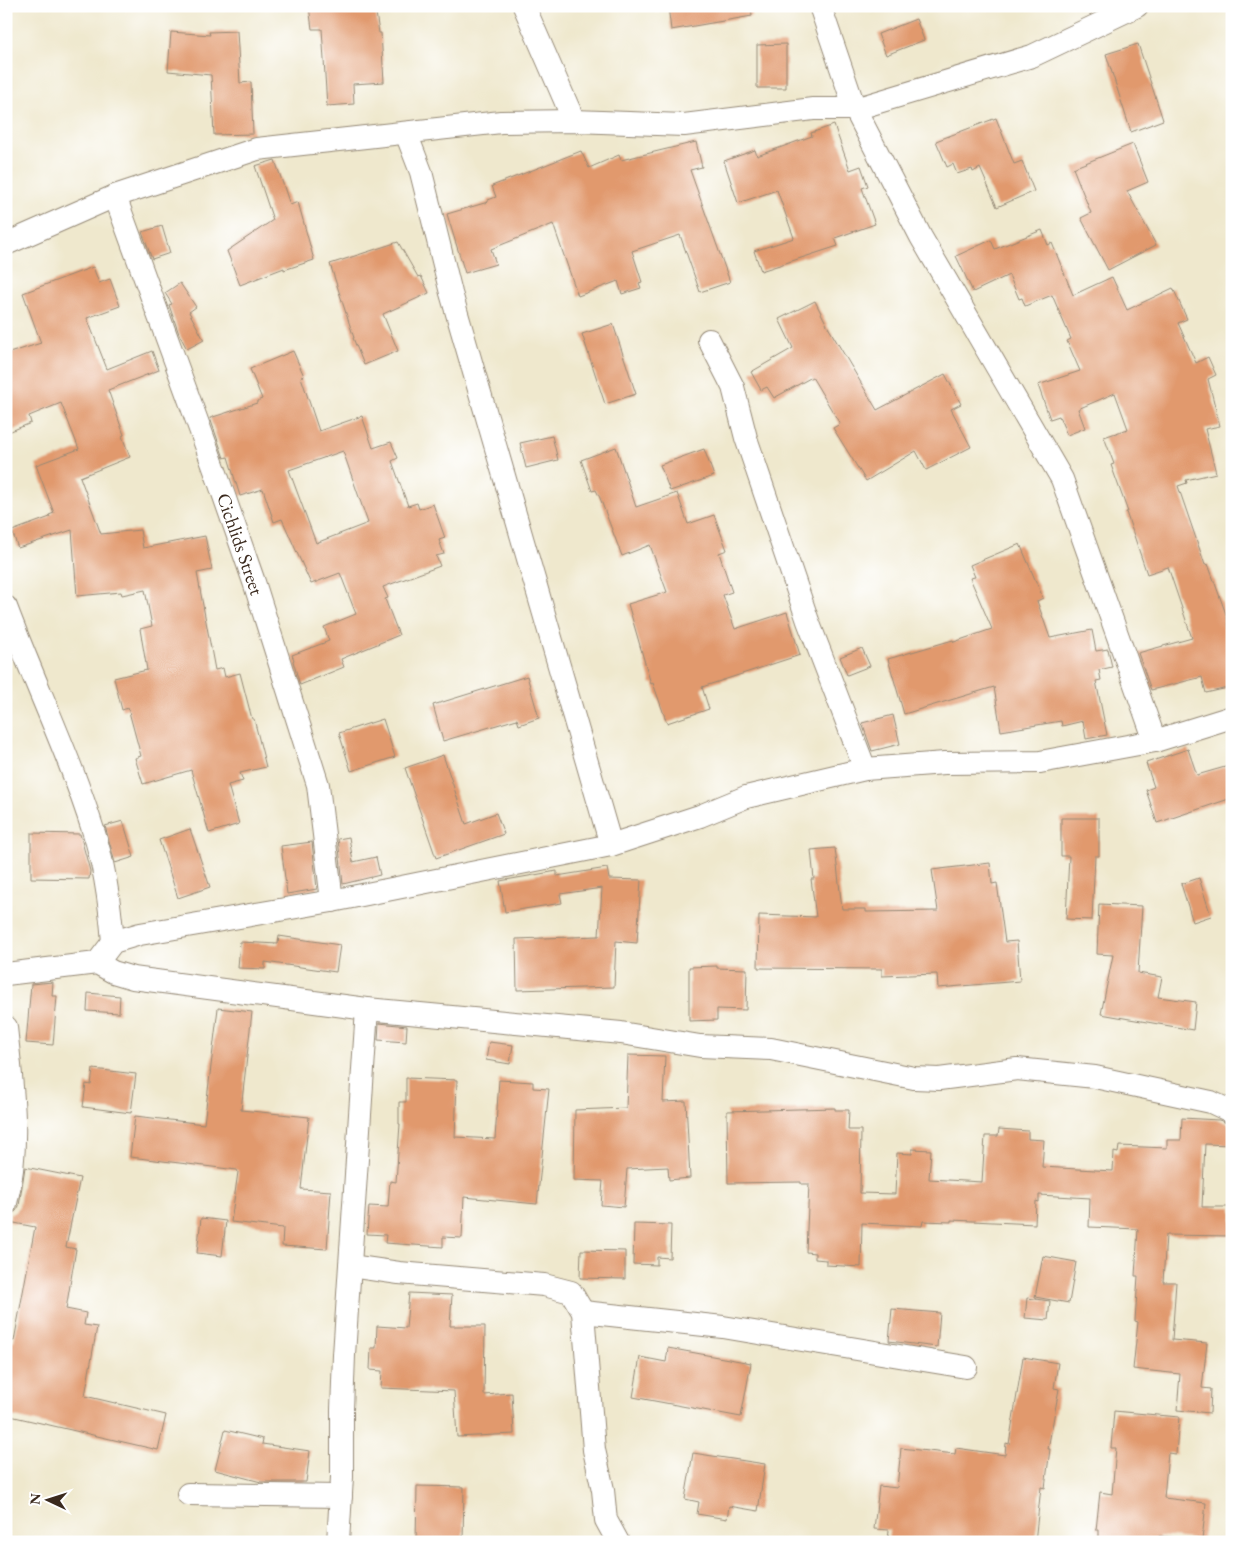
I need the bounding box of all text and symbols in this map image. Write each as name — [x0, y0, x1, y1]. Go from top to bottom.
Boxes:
street label: Cichlids Street — [211, 490, 270, 598]
north arrow — [22, 1476, 72, 1526]
text: N — [26, 1492, 44, 1505]

